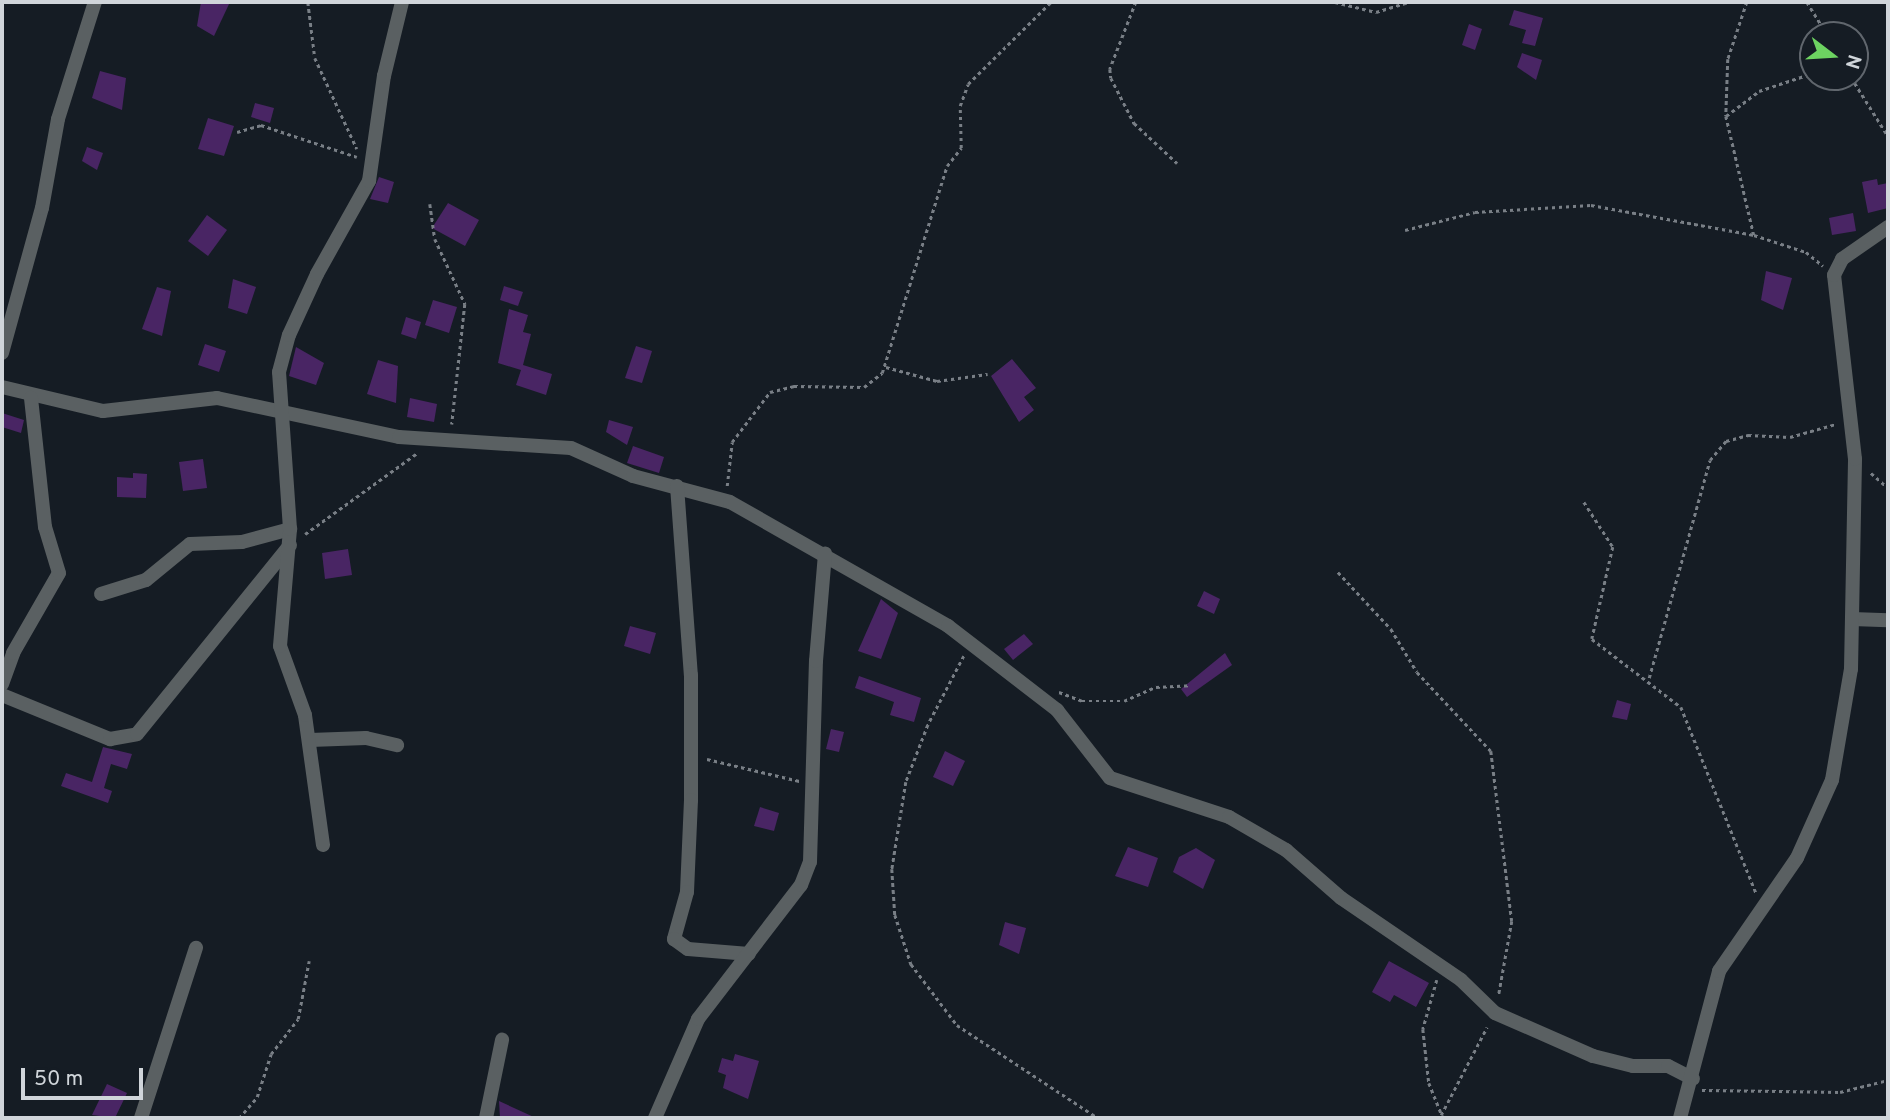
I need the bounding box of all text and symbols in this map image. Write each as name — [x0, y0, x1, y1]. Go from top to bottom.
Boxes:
north arrow — [1799, 21, 1869, 91]
text: N — [1839, 52, 1866, 72]
scale bar — [24, 1054, 147, 1098]
text: 50 m — [34, 1066, 83, 1093]

